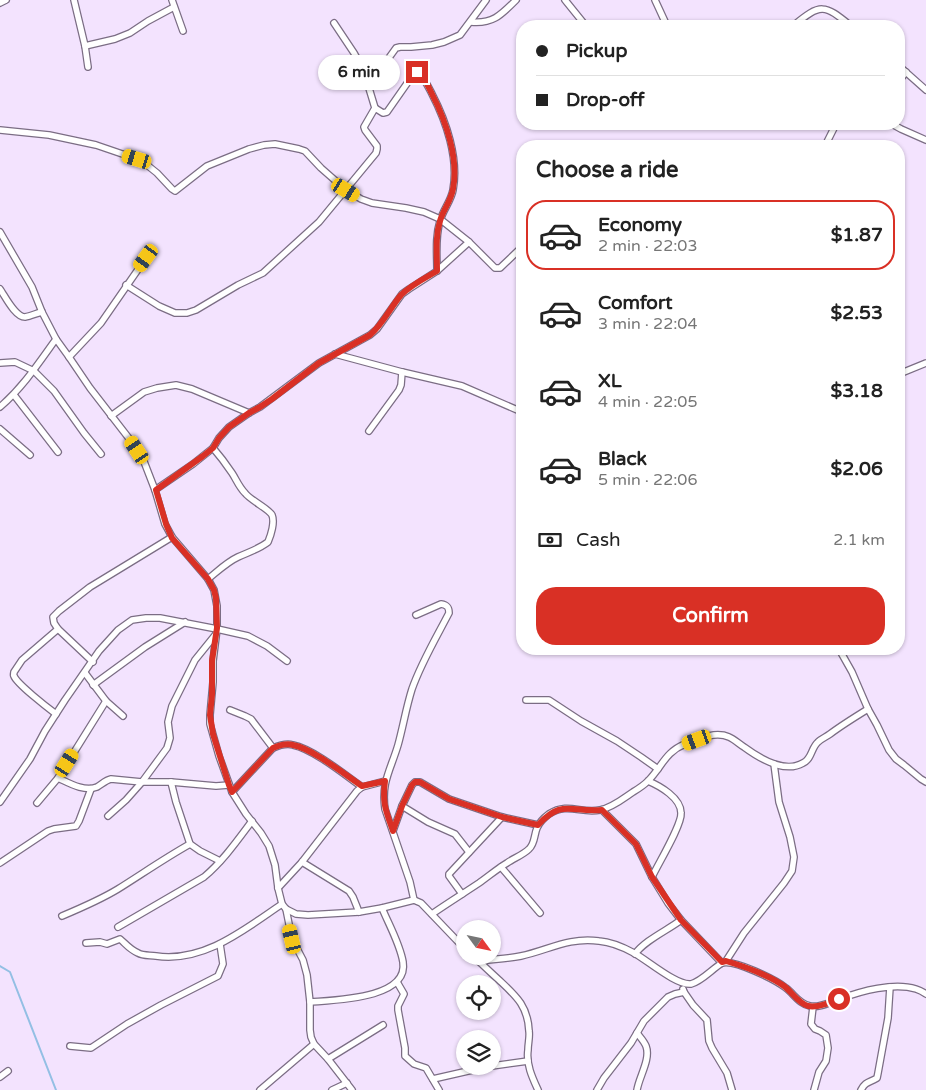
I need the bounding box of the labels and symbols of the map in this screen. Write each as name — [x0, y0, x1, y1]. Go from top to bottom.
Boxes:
callout: 6 min — [317, 54, 400, 90]
route end — [406, 61, 428, 83]
car — [120, 147, 153, 171]
car — [329, 176, 362, 204]
car — [131, 241, 160, 275]
car — [122, 433, 151, 467]
car — [680, 728, 713, 752]
car — [52, 746, 81, 780]
north arrow — [456, 920, 501, 965]
car — [281, 923, 302, 955]
route start — [828, 988, 850, 1010]

